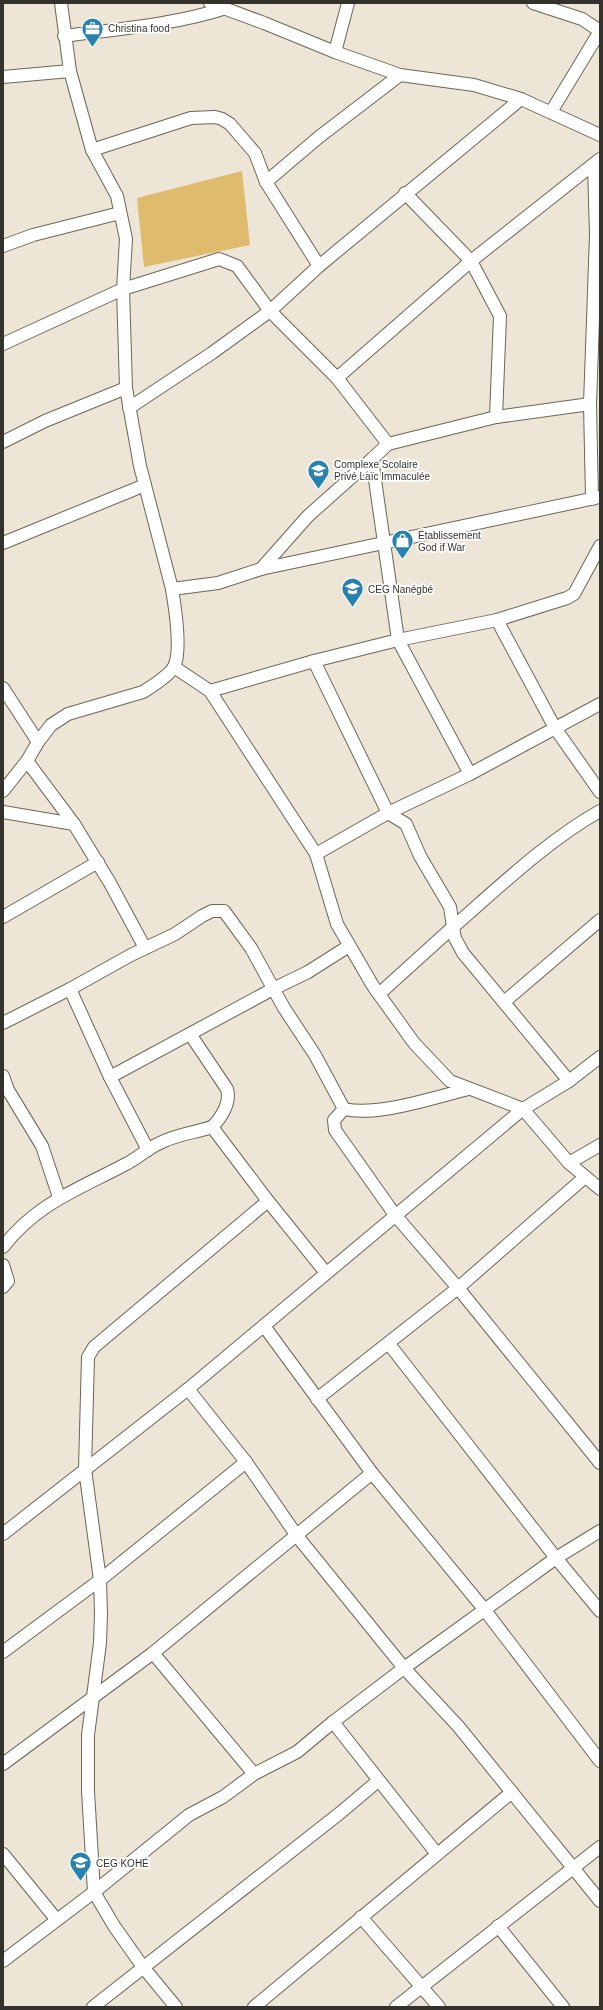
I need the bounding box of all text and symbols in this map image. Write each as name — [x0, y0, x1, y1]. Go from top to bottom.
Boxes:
office icon: Christina food — [79, 15, 105, 48]
place label: Christina food — [108, 23, 170, 34]
school or university icon: Complexe Scolaire Privé Laïc Immaculée — [306, 457, 332, 490]
place label: Complexe Scolaire Privé Laïc Immaculée — [334, 459, 431, 482]
shop icon: Établissement God if War — [389, 528, 415, 561]
place label: Établissement God if War — [418, 529, 481, 553]
school or university icon: CEG Nanégbé — [340, 576, 366, 609]
place label: CEG Nanégbé — [368, 584, 433, 595]
school or university icon: CEG KOHÉ — [67, 1850, 93, 1883]
place label: CEG KOHÉ — [96, 1857, 149, 1869]

